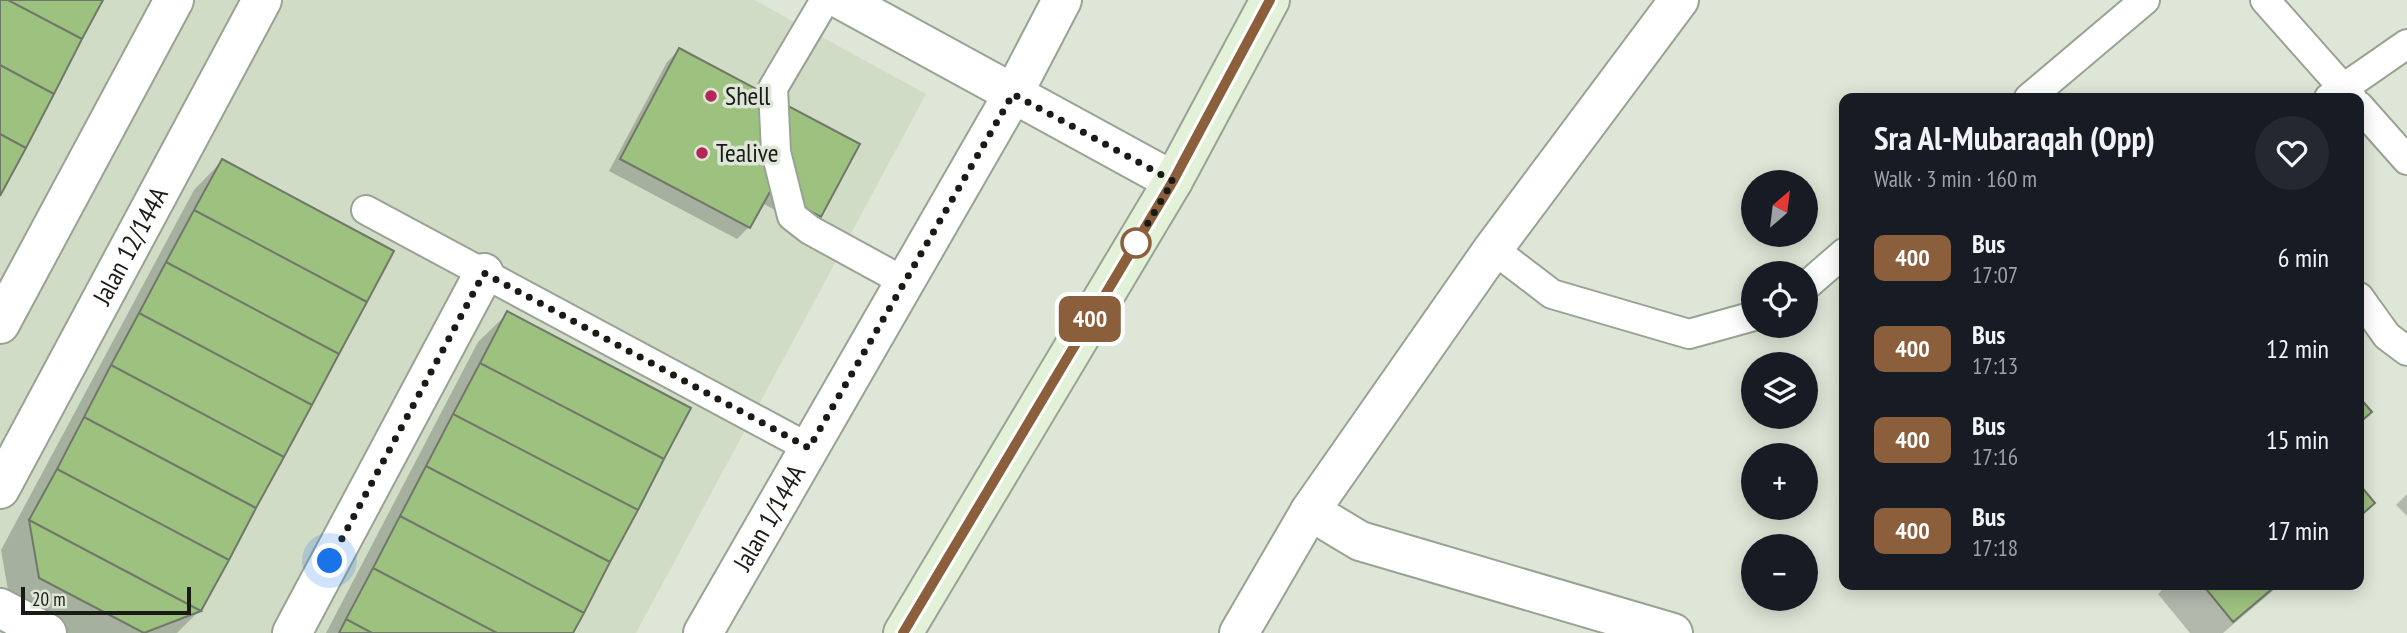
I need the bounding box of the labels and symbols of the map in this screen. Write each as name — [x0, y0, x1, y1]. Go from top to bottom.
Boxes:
place label: Shell — [725, 79, 770, 112]
marker: Shell — [703, 88, 719, 104]
place label: Tealive — [716, 136, 779, 169]
marker: Tealive — [694, 145, 710, 161]
north arrow — [1741, 170, 1818, 247]
street label: Jalan 12/144A — [85, 180, 175, 311]
unlabelled marker — [1121, 228, 1151, 258]
line badge: 400 — [1050, 296, 1130, 342]
street label: Jalan 1/144A — [725, 458, 813, 577]
your location — [312, 543, 347, 578]
scale bar — [21, 584, 191, 616]

